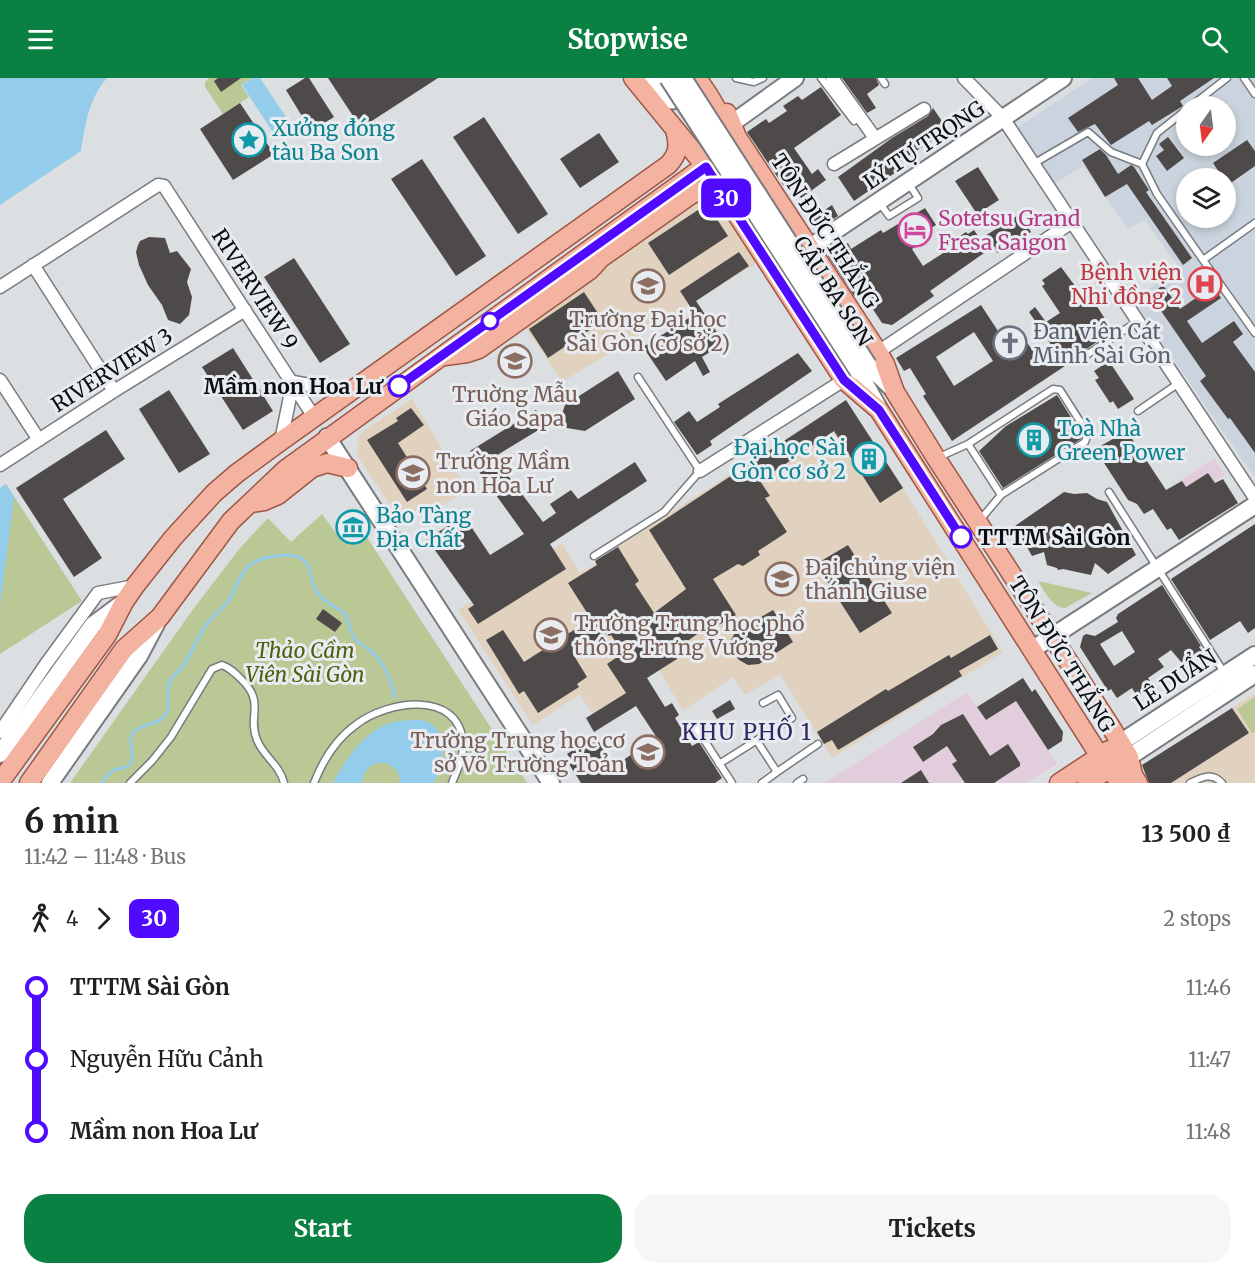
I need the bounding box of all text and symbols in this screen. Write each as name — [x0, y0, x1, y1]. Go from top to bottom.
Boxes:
text: Stopwise — [567, 22, 688, 56]
icon: menu — [24, 23, 57, 56]
icon: search — [1198, 23, 1231, 56]
street label: LÝ TỰ TRỌNG — [858, 94, 990, 195]
north arrow — [1176, 96, 1236, 156]
map controls — [1176, 96, 1236, 228]
place label: Xưởng đóng tàu Ba Son — [272, 115, 395, 166]
place icon: Xưởng đóng tàu Ba Son — [231, 122, 267, 158]
street label: TÔN ĐỨC THẮNG — [765, 146, 888, 313]
button: layers — [1176, 168, 1236, 228]
line badge: 30 — [699, 178, 753, 218]
text: 30 — [713, 185, 739, 212]
place label: Sotetsu Grand Fresa Saigon — [938, 205, 1081, 256]
hotel icon: Sotetsu Grand Fresa Saigon — [897, 212, 933, 248]
street label: RIVERVIEW 9 — [206, 224, 304, 354]
street label: CẦU BA SON — [787, 229, 881, 351]
place label: Bệnh viện Nhi đồng 2 — [1071, 259, 1182, 310]
hospital icon: Bệnh viện Nhi đồng 2 — [1187, 266, 1223, 302]
school or university icon: Trường Đại học Sài Gòn (cơ sở 2) — [630, 268, 666, 304]
place label: Trường Đại học Sài Gòn (cơ sở 2) — [566, 306, 730, 357]
unlabelled marker — [481, 312, 499, 330]
place label: Đan viện Cát Minh Sài Gòn — [1033, 318, 1171, 369]
street label: RIVERVIEW 3 — [46, 322, 178, 418]
church icon: Đan viện Cát Minh Sài Gòn — [992, 325, 1028, 361]
school or university icon: Truờng Mẫu Giáo Sapa — [497, 343, 533, 379]
place label: Mầm non Hoa Lư — [204, 373, 385, 400]
marker: Mầm non Hoa Lư — [388, 375, 410, 397]
place label: Truờng Mẫu Giáo Sapa — [452, 380, 578, 432]
place label: Toà Nhà Green Power — [1057, 415, 1185, 466]
building icon: Toà Nhà Green Power — [1016, 422, 1052, 458]
place label: Đại học Sài Gòn cơ sở 2 — [731, 434, 846, 485]
building icon: Đại học Sài Gòn cơ sở 2 — [851, 441, 887, 477]
place label: Trường Mầm non Hoa Lư — [436, 448, 570, 499]
school or university icon: Trường Mầm non Hoa Lư — [395, 455, 431, 491]
place label: Bảo Tàng Địa Chất — [376, 502, 471, 553]
museum icon: Bảo Tàng Địa Chất — [335, 509, 371, 545]
place label: TTTM Sài Gòn — [978, 524, 1131, 551]
marker: TTTM Sài Gòn — [950, 526, 972, 548]
place label: Đại chủng viện thánh Giuse — [805, 554, 956, 605]
school or university icon: Đại chủng viện thánh Giuse — [764, 561, 800, 597]
street label: TÔN ĐỨC THẮNG — [1003, 569, 1124, 737]
place label: Trường Trung học phổ thông Trưng Vương — [574, 609, 805, 661]
school or university icon: Trường Trung học phổ thông Trưng Vương — [533, 617, 569, 653]
park label: Thảo Cầm Viên Sài Gòn — [245, 637, 365, 688]
street label: LÊ DUẨN — [1127, 640, 1221, 717]
district label: KHU PHỐ 1 — [682, 714, 812, 746]
place label: Trường Trung học cơ sở Võ Trường Toản — [410, 727, 625, 778]
school or university icon: Trường Trung học cơ sở Võ Trường Toản — [630, 734, 666, 770]
text: 6 min — [24, 801, 119, 842]
text: 13 500 ₫ — [1142, 820, 1231, 848]
text: 11:42 – 11:48 · Bus — [24, 844, 186, 869]
icon: walk — [24, 902, 57, 935]
icon: forward — [87, 902, 120, 935]
text: 30 — [141, 905, 167, 932]
text: 4 — [66, 906, 78, 931]
text: 2 stops — [1163, 906, 1231, 931]
text: TTTM Sài Gòn — [70, 973, 230, 1001]
text: 11:46 — [1186, 975, 1231, 1000]
text: Nguyễn Hữu Cảnh — [70, 1045, 264, 1073]
text: 11:47 — [1188, 1047, 1231, 1072]
text: Mầm non Hoa Lư — [70, 1117, 257, 1145]
text: 11:48 — [1186, 1119, 1231, 1144]
button: Start — [24, 1194, 622, 1263]
button: Tickets — [634, 1194, 1231, 1263]

